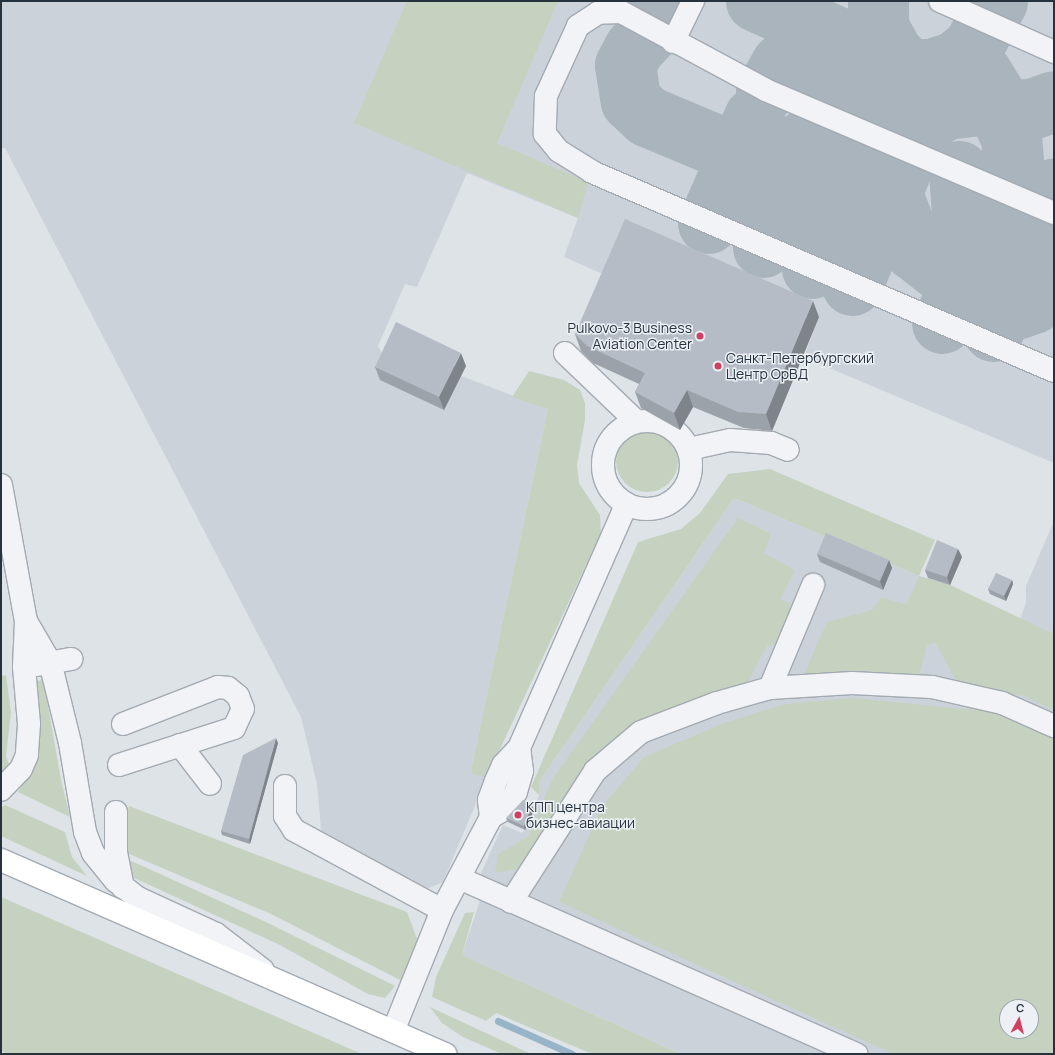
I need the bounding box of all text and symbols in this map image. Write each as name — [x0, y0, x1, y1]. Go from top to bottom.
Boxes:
place label: Pulkovo-3 Business Aviation Center — [568, 320, 692, 352]
marker: Pulkovo-3 Business Aviation Center — [695, 331, 705, 341]
place label: Санкт-Петербургский Центр ОрВД — [726, 350, 874, 382]
marker: Санкт-Петербургский Центр ОрВД — [713, 361, 723, 371]
place label: КПП центра бизнес-авиации — [526, 799, 635, 832]
marker: КПП центра бизнес-авиации — [513, 810, 523, 820]
north arrow — [999, 999, 1039, 1039]
text: С — [1015, 1000, 1025, 1016]

